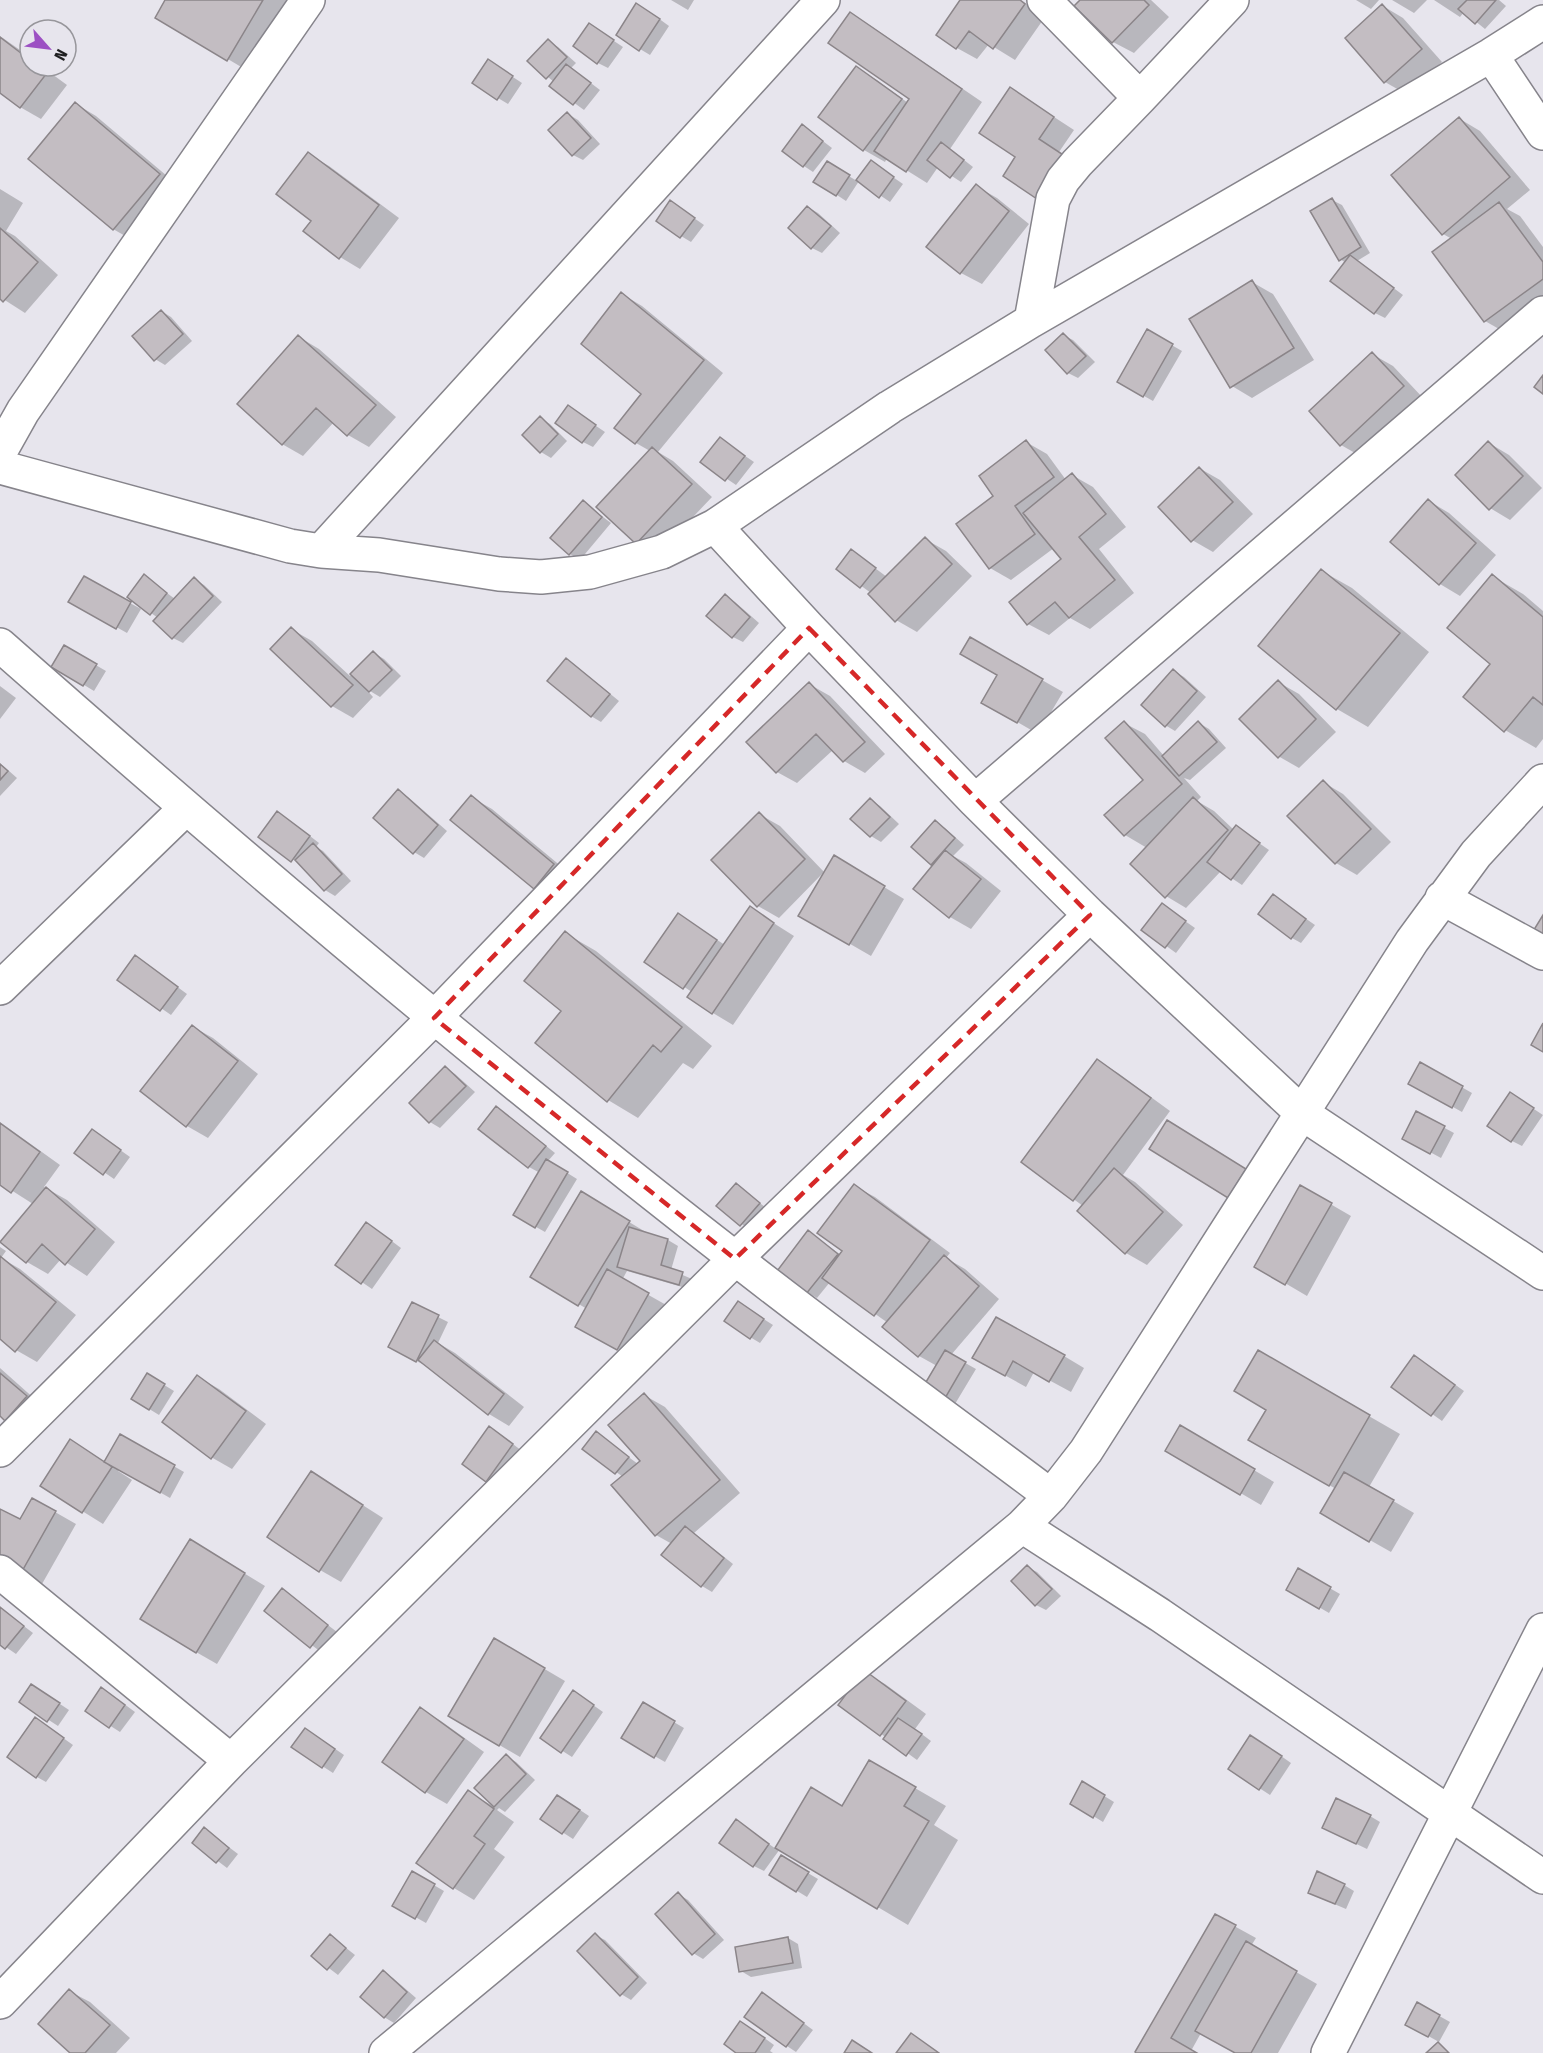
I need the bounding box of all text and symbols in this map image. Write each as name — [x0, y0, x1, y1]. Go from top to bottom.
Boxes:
north arrow — [18, 18, 78, 78]
text: N — [50, 46, 71, 64]

